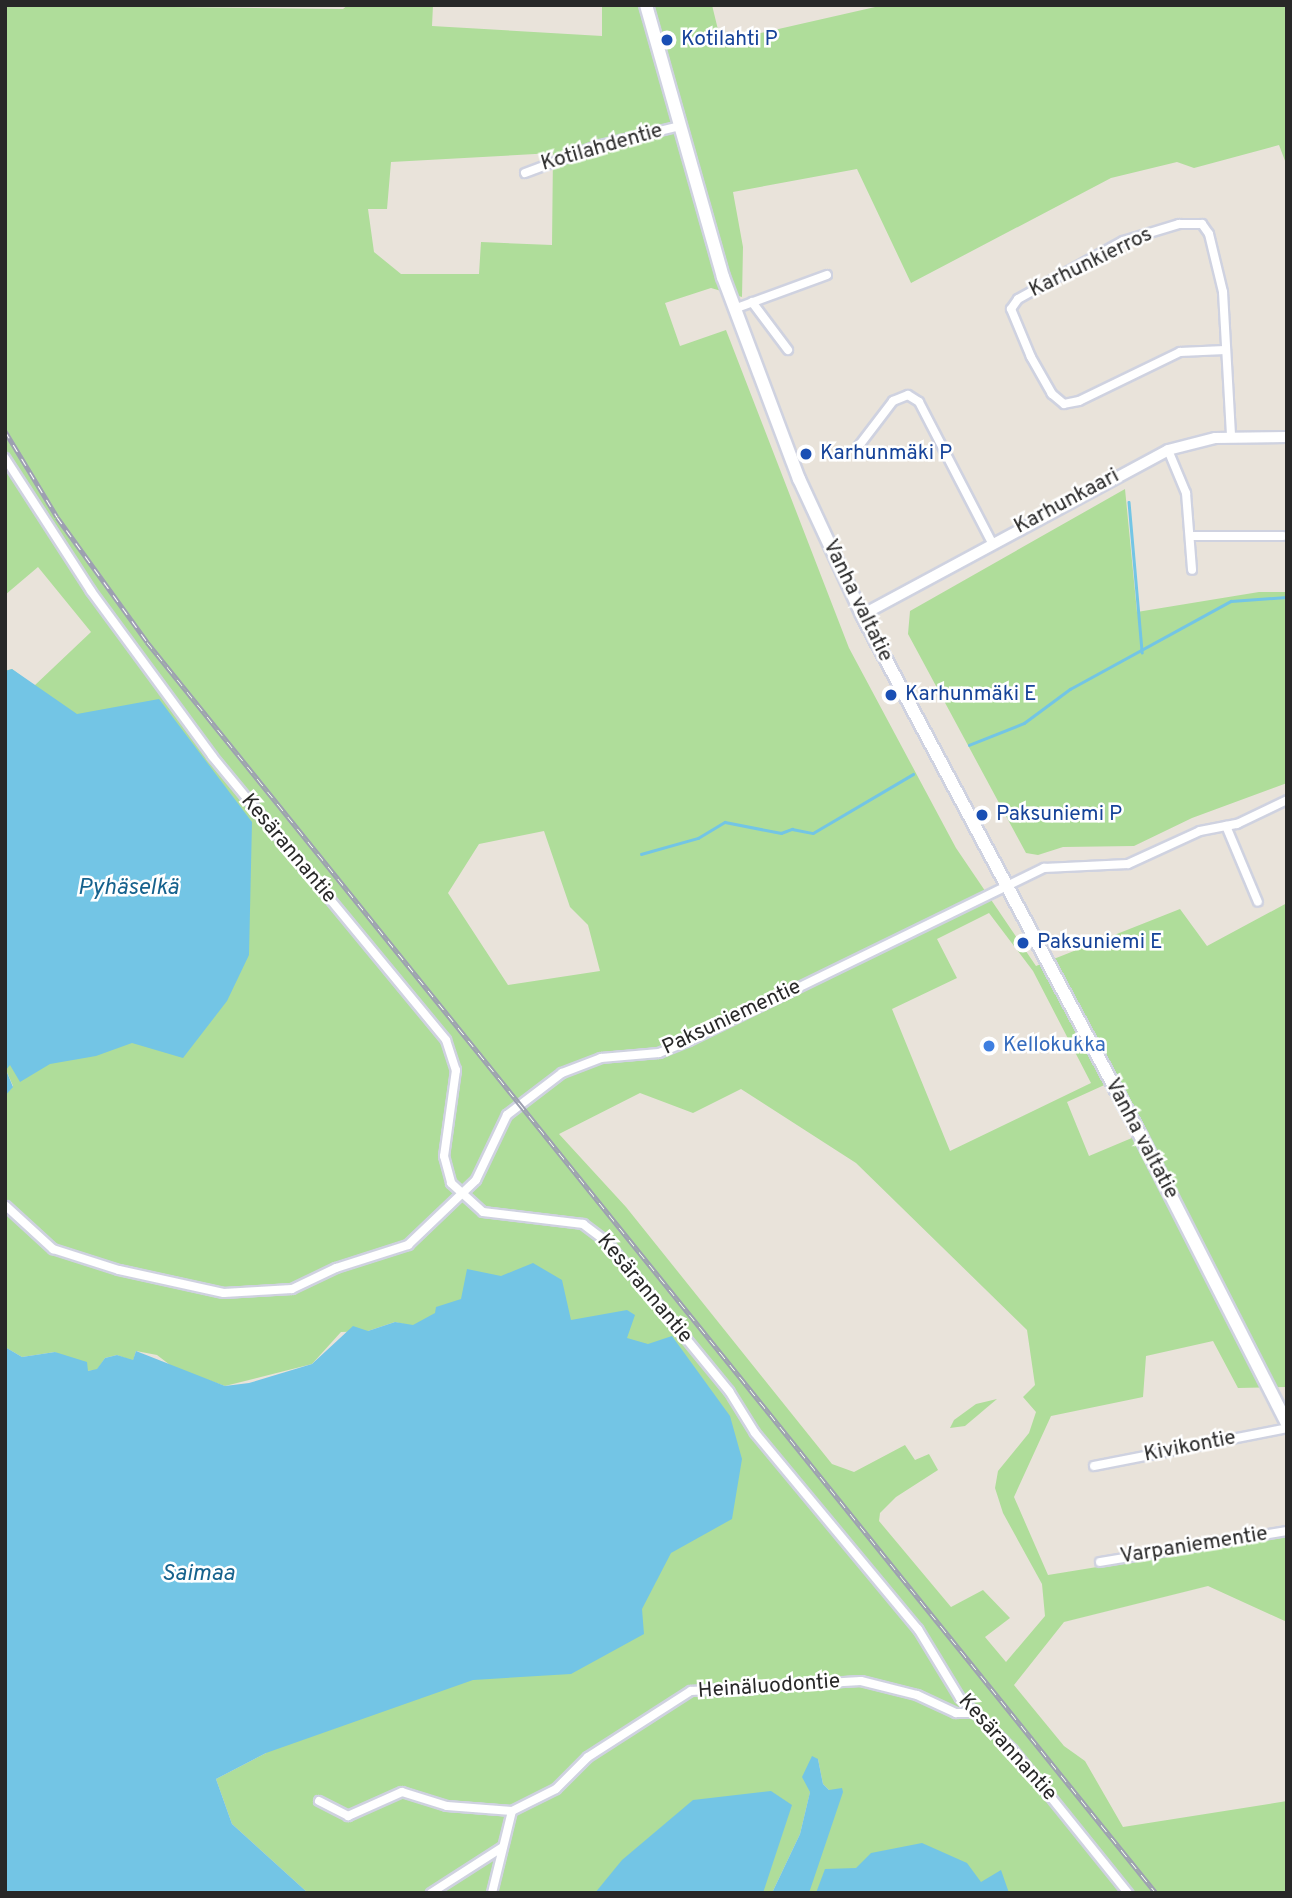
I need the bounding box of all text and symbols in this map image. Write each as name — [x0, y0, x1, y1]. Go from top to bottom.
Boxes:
place label: Kotilahti P — [681, 27, 778, 53]
marker: Kotilahti P — [659, 32, 675, 48]
street label: Kotilahdentie — [538, 119, 666, 177]
street label: Karhunkierros — [1025, 222, 1157, 304]
place label: Karhunmäki P — [820, 441, 952, 467]
marker: Karhunmäki P — [798, 446, 814, 462]
street label: Karhunkaari — [1010, 464, 1124, 540]
street label: Vanha valtatie — [817, 536, 897, 666]
place label: Karhunmäki E — [905, 682, 1037, 708]
marker: Karhunmäki E — [883, 687, 899, 703]
street label: Kesärannantie — [235, 789, 341, 909]
place label: Paksuniemi P — [996, 802, 1122, 828]
marker: Paksuniemi P — [974, 807, 990, 823]
water label: Pyhäselkä — [77, 875, 179, 903]
place label: Paksuniemi E — [1037, 930, 1162, 956]
marker: Paksuniemi E — [1015, 935, 1031, 951]
street label: Paksuniementie — [659, 975, 805, 1061]
place label: Kellokukka — [1003, 1033, 1106, 1059]
marker: Kellokukka — [981, 1038, 997, 1054]
street label: Vanha valtatie — [1099, 1074, 1183, 1204]
street label: Kesärannantie — [591, 1229, 697, 1349]
street label: Kivikontie — [1142, 1426, 1238, 1468]
street label: Varpaniementie — [1118, 1522, 1270, 1570]
water label: Saimaa — [161, 1561, 235, 1589]
street label: Heinäluodontie — [697, 1669, 841, 1705]
street label: Kesärannantie — [952, 1689, 1062, 1807]

